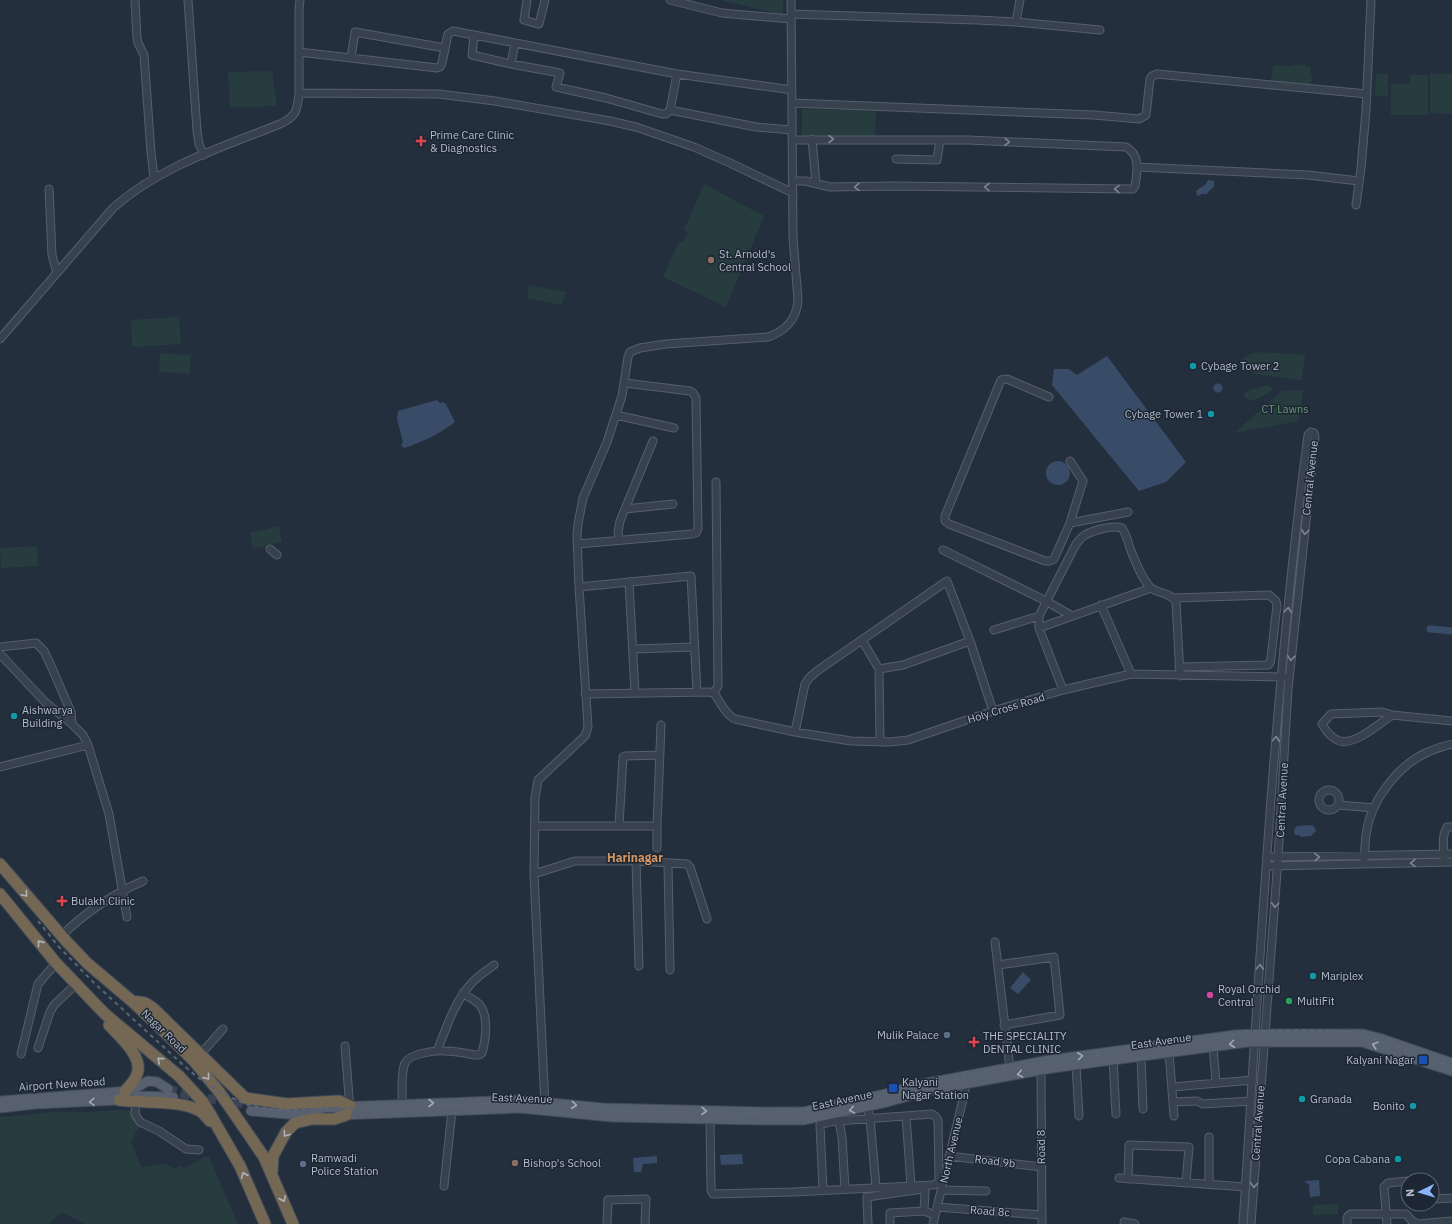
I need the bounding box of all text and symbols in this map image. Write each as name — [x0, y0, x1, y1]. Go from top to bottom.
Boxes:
place label: Prime Care Clinic & Diagnostics — [430, 128, 514, 155]
marker: Prime Care Clinic & Diagnostics — [415, 135, 427, 147]
one-way arrow — [828, 135, 834, 143]
one-way arrow — [1004, 138, 1010, 146]
one-way arrow — [854, 182, 860, 191]
one-way arrow — [984, 183, 990, 191]
one-way arrow — [1114, 185, 1120, 193]
place label: St. Arnold's Central School — [719, 247, 791, 274]
marker: St. Arnold's Central School — [706, 255, 716, 265]
place label: Cybage Tower 2 — [1201, 359, 1279, 373]
marker: Cybage Tower 2 — [1188, 361, 1198, 371]
park label: CT Lawns — [1261, 402, 1309, 416]
place label: Cybage Tower 1 — [1125, 407, 1203, 421]
marker: Cybage Tower 1 — [1206, 409, 1216, 419]
street label: Central Avenue — [1299, 440, 1321, 516]
one-way arrow — [1301, 529, 1310, 535]
one-way arrow — [1283, 607, 1292, 613]
one-way arrow — [1287, 655, 1296, 661]
street label: Holy Cross Road — [965, 690, 1047, 726]
place label: Aishwarya Building — [22, 703, 73, 730]
marker: Aishwarya Building — [9, 711, 19, 721]
one-way arrow — [1271, 736, 1280, 742]
street label: Central Avenue — [1273, 762, 1291, 838]
district label: Harinagar — [607, 850, 663, 865]
one-way arrow — [1314, 852, 1320, 861]
one-way arrow — [1410, 858, 1416, 867]
one-way arrow — [20, 889, 27, 897]
place label: Bulakh Clinic — [71, 894, 136, 908]
marker: Bulakh Clinic — [56, 895, 68, 907]
one-way arrow — [1270, 901, 1279, 908]
one-way arrow — [38, 941, 45, 948]
one-way arrow — [1256, 964, 1265, 970]
place label: Mariplex — [1321, 969, 1364, 983]
marker: Mariplex — [1308, 971, 1318, 981]
place label: Royal Orchid Central — [1218, 982, 1280, 1009]
marker: Royal Orchid Central — [1205, 990, 1215, 1000]
place label: MultiFit — [1297, 994, 1335, 1008]
marker: MultiFit — [1284, 996, 1294, 1006]
street label: Nagar Road — [139, 1006, 189, 1056]
place label: Mulik Palace — [877, 1028, 939, 1042]
place label: THE SPECIALITY DENTAL CLINIC — [983, 1029, 1067, 1056]
marker: Mulik Palace — [942, 1030, 952, 1040]
street label: East Avenue — [1130, 1030, 1192, 1052]
marker: THE SPECIALITY DENTAL CLINIC — [968, 1036, 980, 1048]
one-way arrow — [1229, 1039, 1235, 1048]
one-way arrow — [1372, 1041, 1379, 1050]
one-way arrow — [1077, 1052, 1083, 1061]
place label: Kalyani Nagar — [1346, 1053, 1414, 1067]
marker: Kalyani Nagar — [1417, 1054, 1429, 1066]
one-way arrow — [158, 1057, 165, 1064]
one-way arrow — [1017, 1070, 1023, 1078]
one-way arrow — [202, 1073, 209, 1080]
street label: Airport New Road — [18, 1074, 106, 1094]
place label: Kalyani Nagar Station — [902, 1075, 969, 1102]
marker: Kalyani Nagar Station — [887, 1082, 899, 1094]
street label: Central Avenue — [1248, 1085, 1268, 1161]
street label: East Avenue — [811, 1087, 873, 1113]
street label: East Avenue — [491, 1090, 553, 1106]
place label: Granada — [1310, 1092, 1352, 1106]
marker: Granada — [1297, 1094, 1307, 1104]
one-way arrow — [89, 1097, 95, 1106]
one-way arrow — [428, 1099, 434, 1107]
place label: Bonito — [1373, 1099, 1405, 1113]
one-way arrow — [571, 1101, 577, 1110]
marker: Bonito — [1408, 1101, 1418, 1111]
one-way arrow — [849, 1105, 855, 1113]
one-way arrow — [701, 1107, 707, 1115]
street label: North Avenue — [937, 1116, 965, 1184]
one-way arrow — [283, 1130, 291, 1137]
street label: Road 8 — [1034, 1130, 1048, 1164]
place label: Ramwadi Police Station — [311, 1151, 379, 1178]
street label: Road 9b — [974, 1152, 1016, 1170]
place label: Copa Cabana — [1325, 1152, 1390, 1166]
marker: Copa Cabana — [1393, 1154, 1403, 1164]
place label: Bishop's School — [523, 1156, 601, 1170]
marker: Bishop's School — [510, 1158, 520, 1168]
marker: Ramwadi Police Station — [298, 1159, 308, 1169]
one-way arrow — [240, 1172, 248, 1179]
north arrow — [1400, 1172, 1440, 1212]
one-way arrow — [1250, 1182, 1259, 1188]
text: N — [1403, 1188, 1417, 1197]
one-way arrow — [278, 1194, 286, 1202]
street label: Road 8c — [970, 1203, 1011, 1219]

